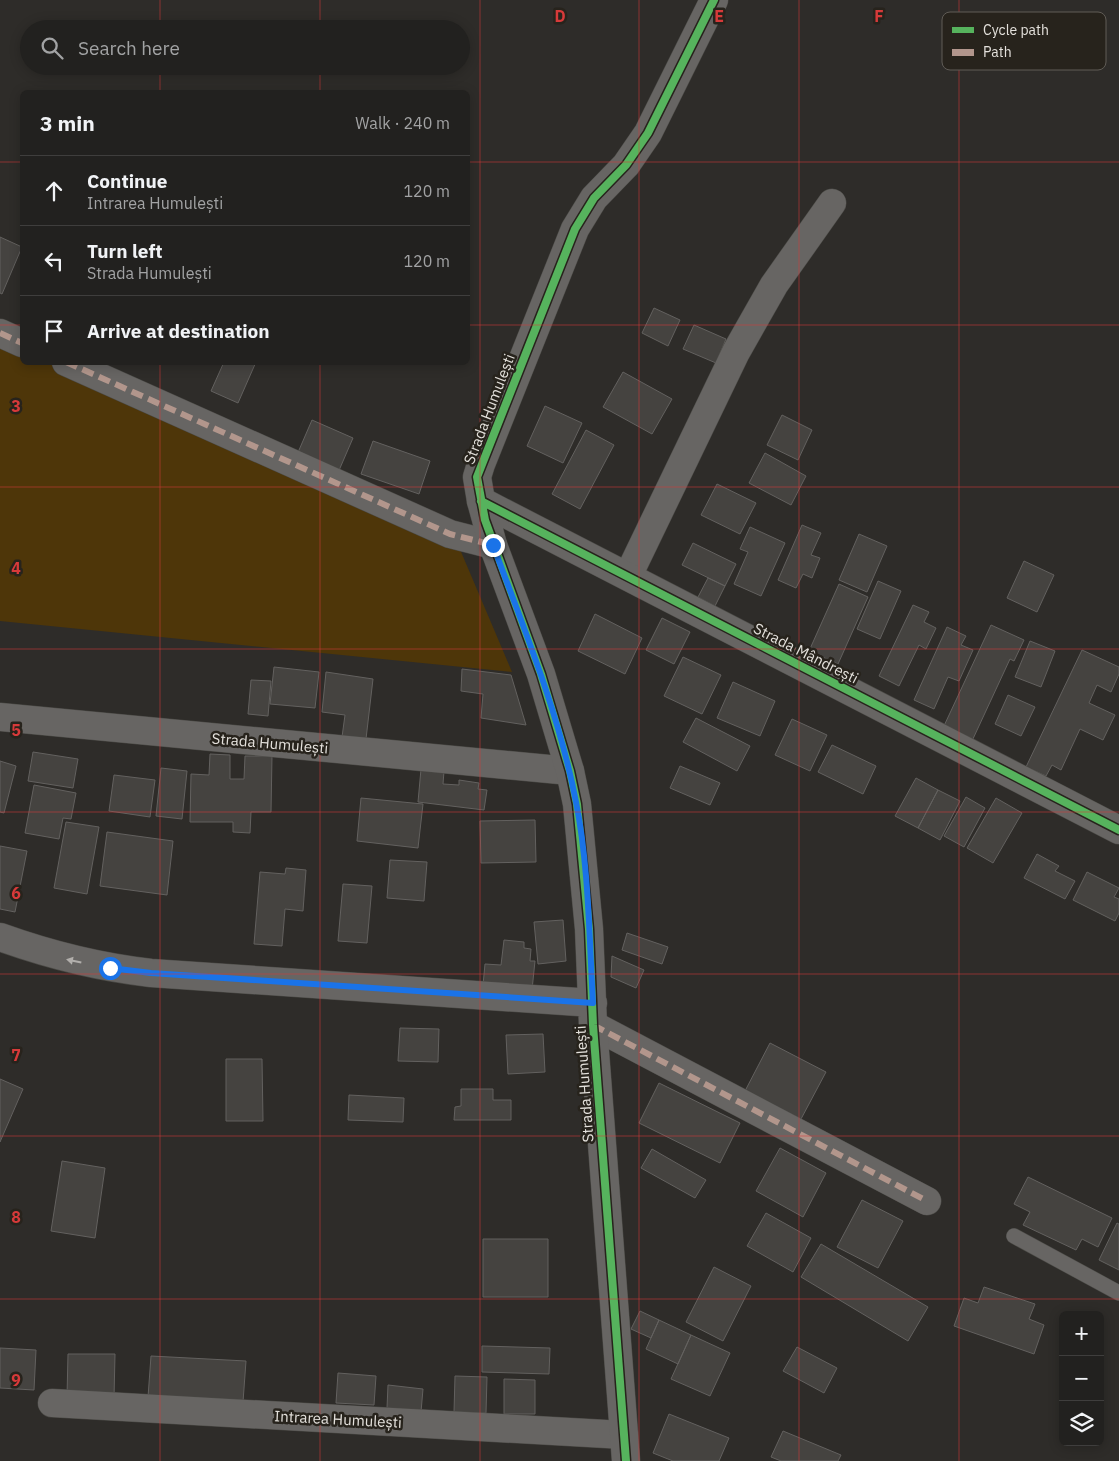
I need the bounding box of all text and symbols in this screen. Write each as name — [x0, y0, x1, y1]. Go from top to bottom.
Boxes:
text: D — [554, 6, 566, 26]
text: E — [714, 6, 724, 26]
text: F — [874, 6, 884, 26]
legend — [942, 12, 1106, 70]
search box — [20, 20, 470, 75]
text: Cycle path — [983, 21, 1049, 39]
icon: search — [38, 34, 66, 62]
text: Search here — [78, 36, 180, 60]
text: Path — [983, 43, 1012, 61]
text: 3 min — [40, 109, 95, 137]
text: Walk · 240 m — [355, 113, 450, 133]
text: Continue — [87, 169, 167, 193]
icon: ahead — [40, 177, 68, 205]
text: 120 m — [403, 181, 450, 201]
text: Intrarea Humulești — [87, 193, 223, 213]
text: Turn left — [87, 239, 163, 263]
icon: left — [40, 247, 68, 275]
text: 120 m — [403, 251, 450, 271]
text: Strada Humulești — [87, 263, 212, 283]
icon: arrive — [40, 317, 68, 345]
text: Arrive at destination — [87, 319, 270, 343]
street label: Strada Humulești — [459, 351, 519, 467]
text: 3 — [11, 396, 21, 416]
route end — [482, 534, 505, 557]
text: 4 — [11, 558, 21, 578]
street label: Strada Mândrești — [750, 618, 862, 688]
text: 5 — [11, 720, 21, 740]
street label: Strada Humulești — [211, 728, 329, 758]
text: 6 — [11, 883, 21, 903]
one-way arrow — [65, 956, 81, 964]
route start — [99, 957, 122, 980]
street label: Strada Humulești — [570, 1025, 598, 1143]
text: 7 — [11, 1045, 21, 1065]
text: 8 — [11, 1207, 21, 1227]
map controls — [1059, 1311, 1104, 1446]
button: + — [1059, 1311, 1104, 1356]
button: − — [1059, 1356, 1104, 1401]
text: 9 — [11, 1370, 21, 1390]
button: layers — [1059, 1401, 1104, 1446]
street label: Intrarea Humulești — [274, 1406, 402, 1432]

